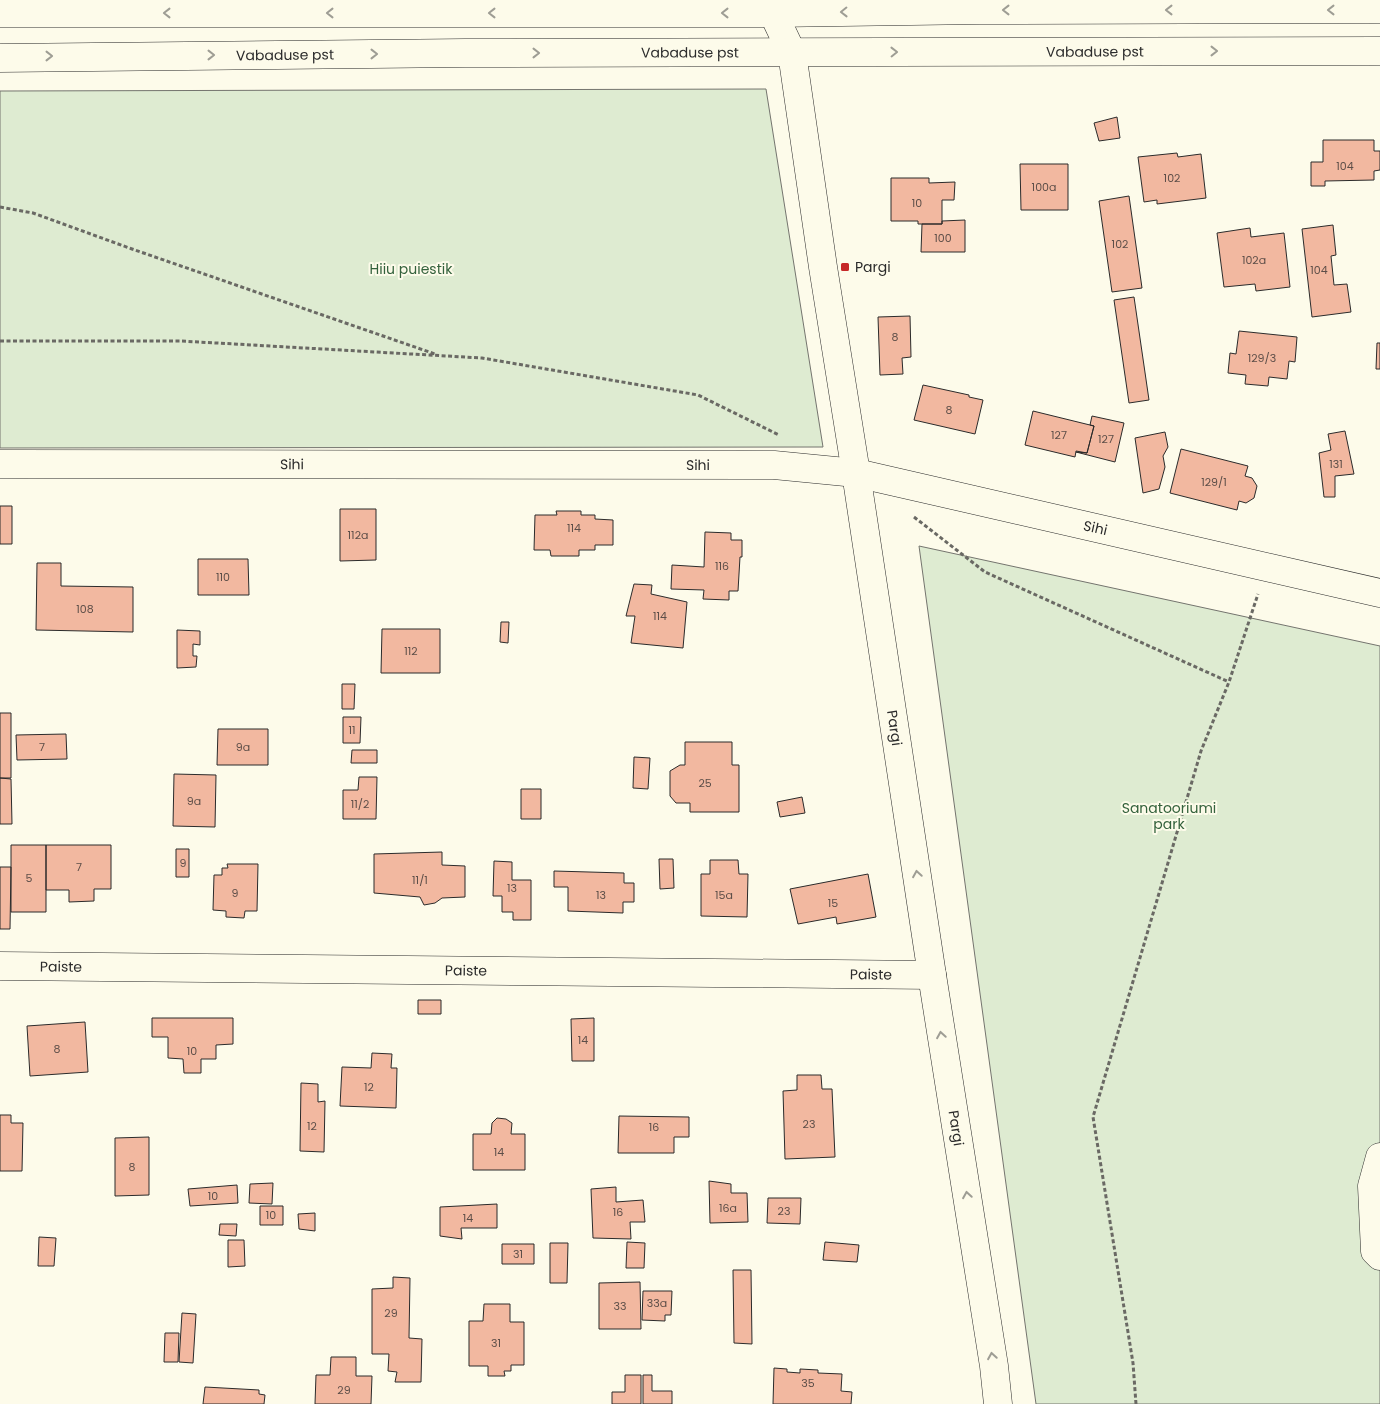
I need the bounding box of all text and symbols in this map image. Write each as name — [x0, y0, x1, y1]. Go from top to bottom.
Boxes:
one-way arrow — [1002, 5, 1010, 15]
one-way arrow — [1165, 5, 1172, 15]
one-way arrow — [1327, 5, 1335, 15]
one-way arrow — [840, 7, 848, 17]
one-way arrow — [163, 8, 170, 18]
one-way arrow — [325, 8, 333, 18]
one-way arrow — [488, 8, 496, 18]
one-way arrow — [720, 8, 728, 18]
street label: Vabaduse pst — [641, 42, 739, 63]
street label: Vabaduse pst — [1046, 42, 1144, 62]
street label: Vabaduse pst — [236, 44, 334, 65]
one-way arrow — [1210, 46, 1218, 56]
one-way arrow — [890, 47, 898, 57]
one-way arrow — [532, 48, 540, 58]
one-way arrow — [370, 49, 378, 59]
one-way arrow — [208, 50, 215, 60]
one-way arrow — [45, 51, 53, 61]
house number: 104 — [1336, 158, 1354, 174]
house number: 102 — [1164, 170, 1180, 186]
house number: 100a — [1032, 179, 1056, 195]
house number: 10 — [912, 195, 922, 211]
house number: 100 — [934, 230, 952, 246]
house number: 102 — [1112, 236, 1128, 252]
house number: 102a — [1242, 252, 1266, 268]
place label: Pargi — [855, 257, 891, 277]
park label: Hiiu puiestik — [370, 259, 453, 279]
marker: Pargi — [839, 261, 851, 273]
house number: 104 — [1310, 262, 1328, 278]
house number: 8 — [892, 329, 899, 345]
house number: 129/3 — [1248, 350, 1276, 366]
house number: 8 — [946, 402, 953, 418]
house number: 127 — [1051, 427, 1067, 443]
house number: 127 — [1098, 431, 1114, 447]
street label: Sihi — [280, 454, 304, 474]
street label: Sihi — [686, 455, 710, 475]
house number: 131 — [1329, 456, 1343, 472]
house number: 129/1 — [1201, 474, 1227, 490]
street label: Sihi — [1081, 515, 1109, 540]
house number: 114 — [567, 520, 581, 536]
house number: 112a — [348, 527, 368, 543]
house number: 116 — [715, 558, 729, 574]
house number: 110 — [216, 569, 230, 585]
house number: 108 — [76, 601, 94, 617]
house number: 114 — [653, 608, 667, 624]
house number: 112 — [404, 643, 418, 659]
street label: Pargi — [882, 709, 907, 747]
house number: 11 — [348, 722, 356, 738]
house number: 7 — [39, 739, 45, 755]
house number: 9a — [236, 739, 250, 755]
house number: 25 — [698, 775, 712, 791]
house number: 9a — [187, 793, 201, 809]
house number: 11/2 — [351, 796, 369, 812]
park label: Sanatooriumi park — [1122, 798, 1216, 834]
house number: 9 — [180, 855, 187, 871]
house number: 7 — [76, 859, 82, 875]
house number: 5 — [26, 870, 33, 886]
one-way arrow — [912, 870, 922, 878]
house number: 11/1 — [412, 872, 428, 888]
house number: 13 — [507, 880, 517, 896]
house number: 9 — [232, 885, 239, 901]
house number: 13 — [596, 887, 606, 903]
house number: 15a — [715, 887, 733, 903]
house number: 15 — [828, 895, 838, 911]
street label: Paiste — [40, 956, 82, 977]
street label: Paiste — [445, 960, 487, 981]
street label: Paiste — [850, 964, 892, 985]
one-way arrow — [937, 1030, 947, 1039]
house number: 14 — [578, 1032, 588, 1048]
house number: 8 — [54, 1041, 61, 1057]
house number: 10 — [187, 1043, 197, 1059]
house number: 12 — [364, 1079, 374, 1095]
street label: Pargi — [944, 1109, 969, 1147]
house number: 23 — [803, 1116, 815, 1132]
house number: 12 — [307, 1118, 317, 1134]
house number: 16 — [649, 1119, 659, 1135]
house number: 14 — [494, 1144, 504, 1160]
house number: 8 — [129, 1159, 136, 1175]
house number: 10 — [208, 1188, 218, 1204]
one-way arrow — [962, 1191, 972, 1199]
house number: 16a — [719, 1200, 737, 1216]
house number: 23 — [778, 1203, 790, 1219]
house number: 16 — [613, 1204, 623, 1220]
house number: 10 — [266, 1207, 276, 1223]
house number: 14 — [463, 1210, 473, 1226]
house number: 31 — [513, 1246, 523, 1262]
house number: 33a — [647, 1295, 667, 1311]
house number: 33 — [614, 1298, 626, 1314]
house number: 29 — [384, 1305, 398, 1321]
house number: 31 — [491, 1335, 501, 1351]
one-way arrow — [987, 1351, 998, 1359]
house number: 35 — [801, 1375, 815, 1391]
house number: 29 — [337, 1382, 351, 1398]

